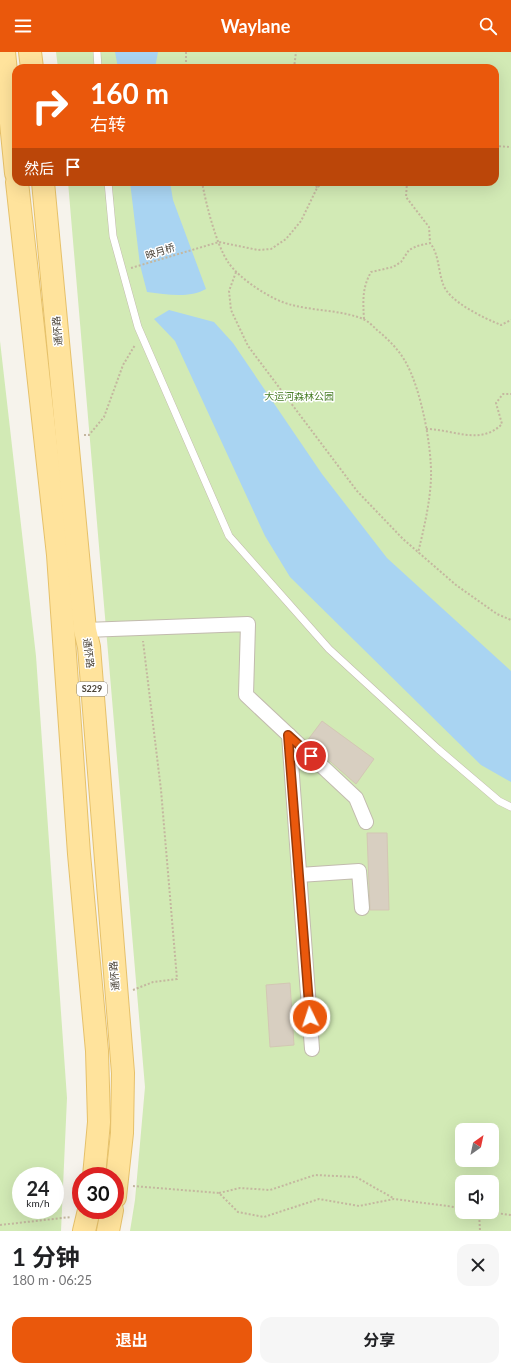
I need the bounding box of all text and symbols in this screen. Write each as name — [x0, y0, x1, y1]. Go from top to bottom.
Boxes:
icon: menu — [12, 15, 34, 37]
text: Waylane — [221, 15, 290, 37]
icon: search — [477, 15, 499, 37]
text: 160 m — [90, 76, 169, 110]
icon: right — [24, 80, 76, 132]
text: 右转 — [90, 113, 126, 135]
icon: arrive — [62, 156, 84, 178]
text: 然后 — [24, 159, 54, 177]
street label: 映月桥 — [144, 241, 176, 261]
street label: 通怀路 — [50, 316, 64, 346]
park label: 大运河森林公园 — [264, 390, 334, 402]
street label: 通怀路 — [81, 637, 97, 669]
road number: S229 — [77, 682, 107, 696]
pin — [294, 739, 328, 773]
icon: arrive — [300, 745, 322, 767]
street label: 通怀路 — [107, 961, 121, 991]
position arrow — [289, 996, 331, 1038]
north arrow — [455, 1123, 499, 1167]
map controls — [455, 1123, 499, 1219]
speed limit sign: 30 — [72, 1167, 124, 1219]
button: sound — [455, 1175, 499, 1219]
text: 24 — [26, 1176, 50, 1200]
text: km/h — [26, 1197, 50, 1209]
text: 1 分钟 — [12, 1242, 80, 1271]
button: close — [457, 1244, 499, 1286]
text: 180 m · 06:25 — [12, 1272, 92, 1288]
button: 退出 — [12, 1317, 252, 1363]
button: 分享 — [260, 1317, 499, 1363]

